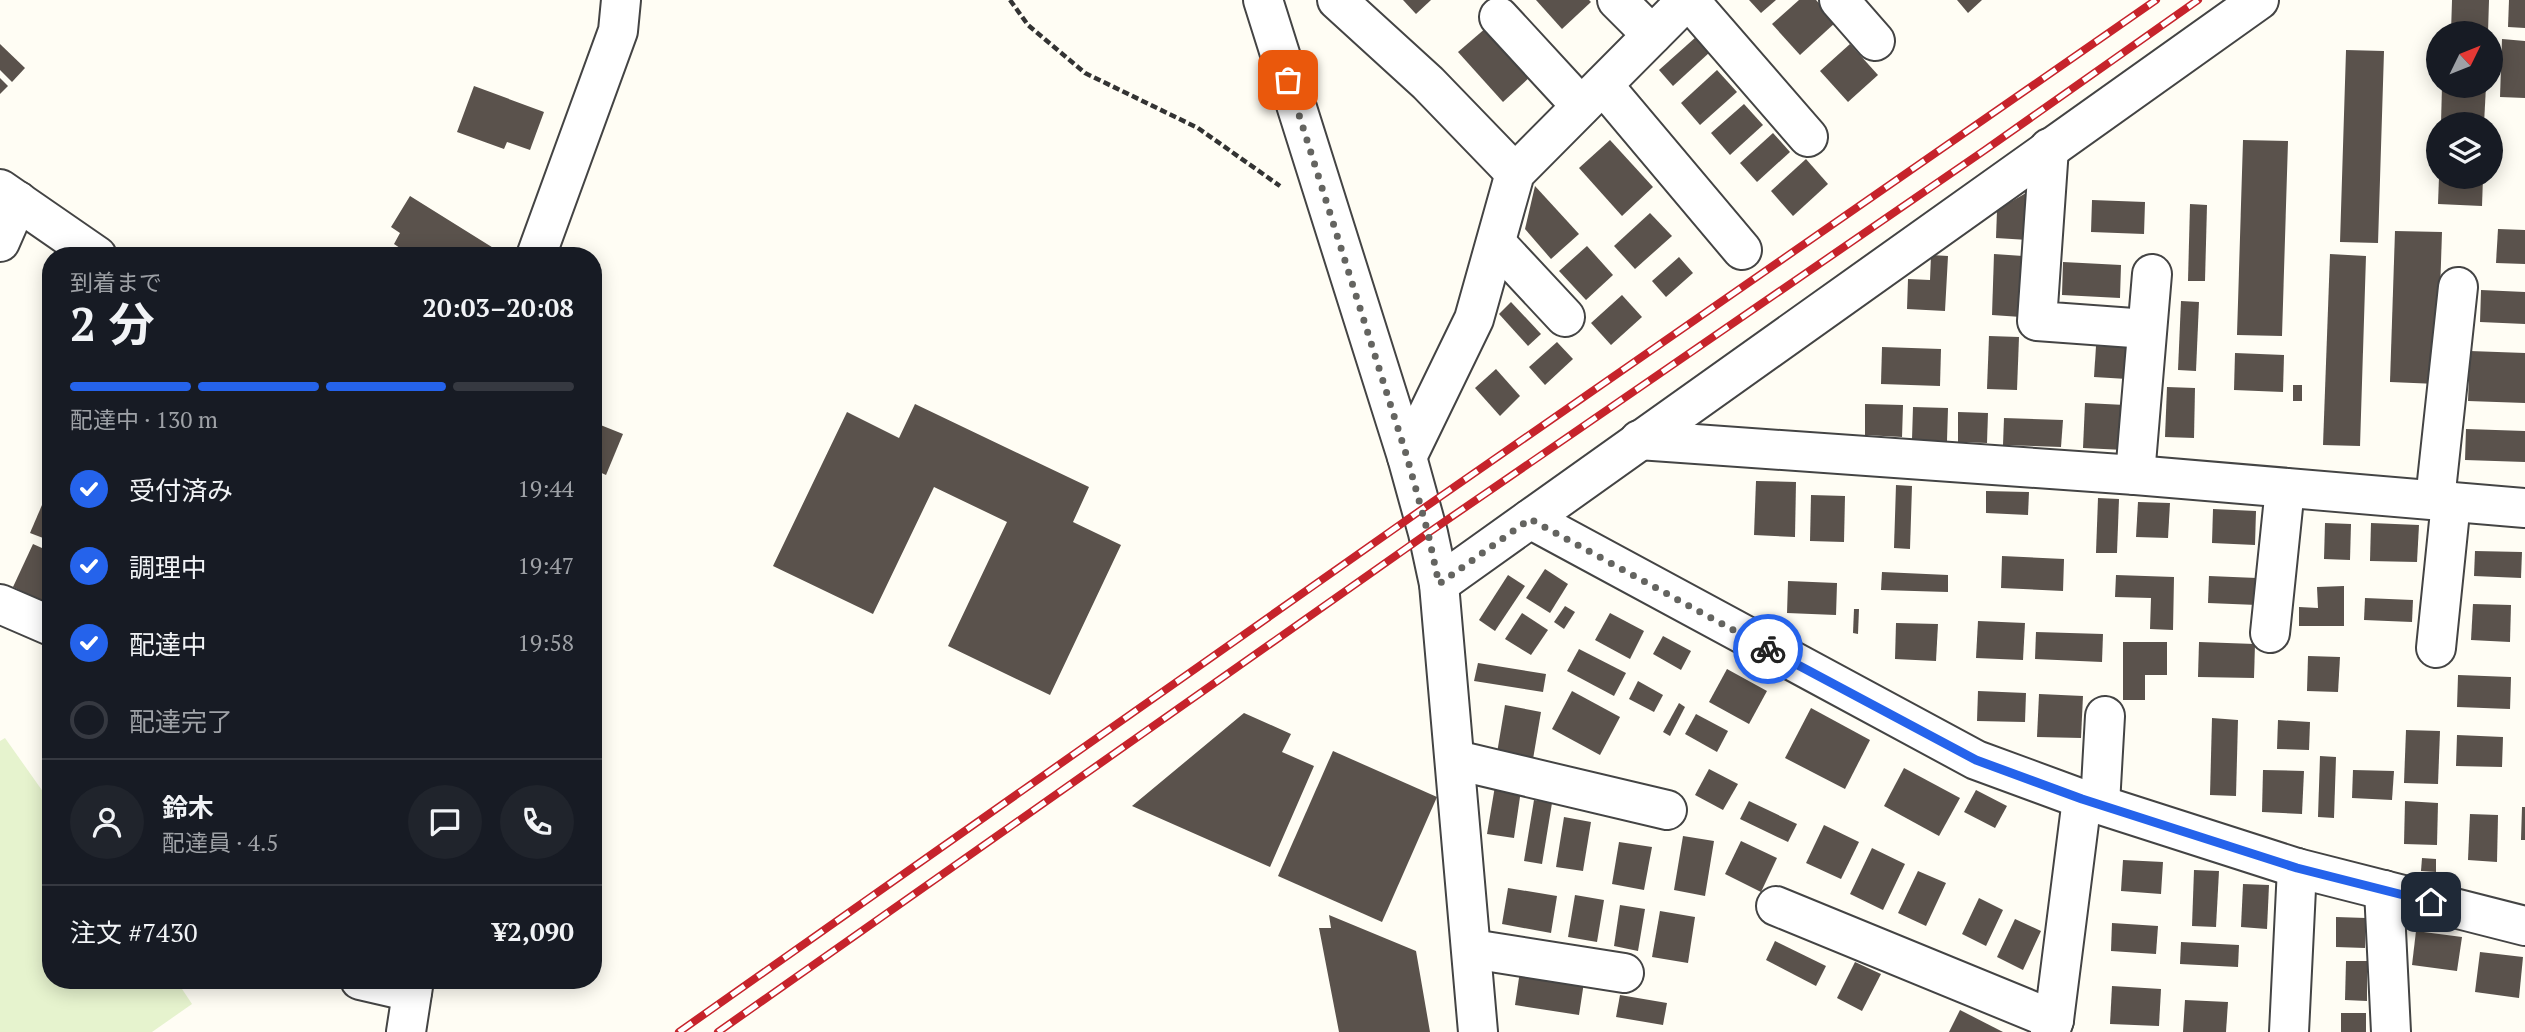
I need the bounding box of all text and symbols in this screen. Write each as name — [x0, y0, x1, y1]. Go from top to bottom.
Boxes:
north arrow — [2426, 21, 2502, 98]
map controls — [2426, 21, 2503, 189]
pin — [1258, 50, 1318, 110]
icon: bag — [1269, 61, 1307, 99]
button: layers — [2426, 112, 2503, 189]
text: 到着まで — [70, 267, 162, 298]
text: 20:03–20:08 — [422, 290, 574, 324]
text: 2 分 — [70, 293, 154, 354]
text: 配達中 · 130 m — [70, 404, 218, 435]
icon: check — [70, 470, 108, 508]
text: 受付済み — [129, 473, 233, 507]
text: 19:44 — [517, 473, 574, 504]
icon: check — [70, 547, 108, 585]
text: 調理中 — [129, 550, 207, 584]
text: 19:47 — [517, 550, 574, 581]
courier — [1733, 614, 1803, 684]
icon: check — [70, 624, 108, 662]
text: 配達中 — [129, 627, 207, 661]
text: 19:58 — [517, 627, 574, 658]
icon: bike — [1749, 630, 1787, 668]
text: 配達完了 — [129, 704, 233, 738]
button: person — [70, 785, 144, 859]
button: chat — [408, 785, 482, 859]
button: phone — [500, 785, 574, 859]
text: 鈴木 — [162, 790, 214, 824]
text: 配達員 · 4.5 — [162, 827, 279, 858]
pin — [2401, 872, 2461, 932]
icon: home — [2412, 883, 2450, 921]
text: ¥2,090 — [493, 914, 574, 948]
text: 注文 #7430 — [70, 915, 198, 949]

